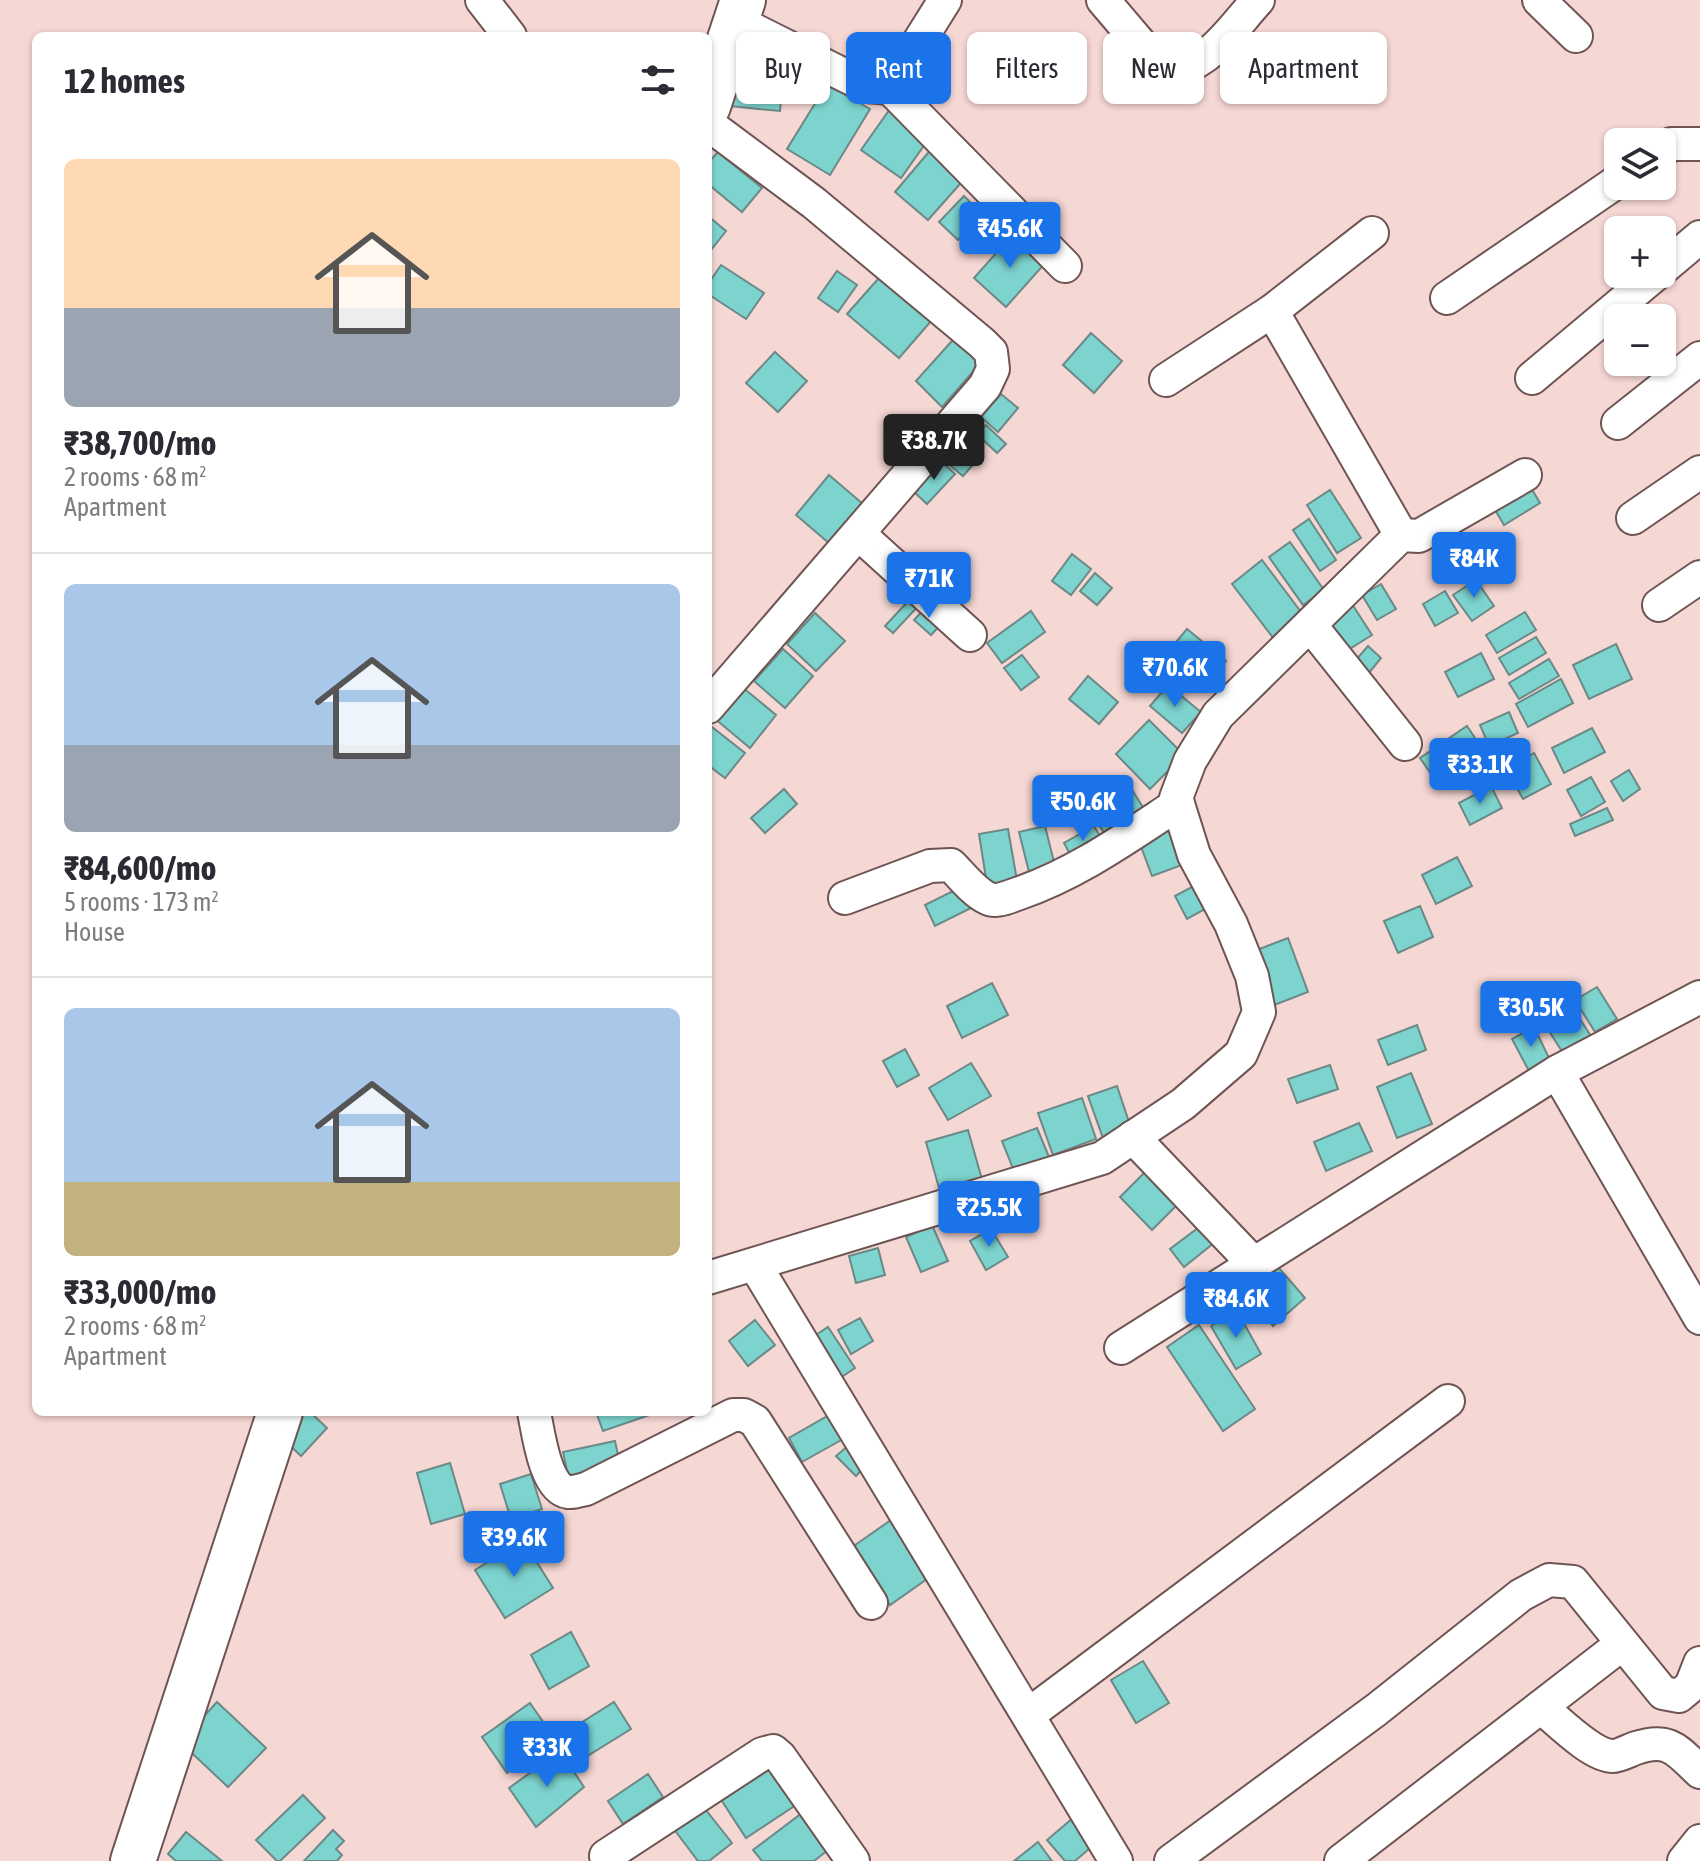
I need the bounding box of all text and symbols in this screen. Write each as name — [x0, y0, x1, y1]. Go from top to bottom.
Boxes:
chip: Buy — [736, 32, 830, 104]
chip: Rent — [846, 32, 951, 104]
chip: Filters — [967, 32, 1087, 104]
chip: New — [1103, 32, 1204, 104]
chip: Apartment — [1220, 32, 1387, 104]
icon: filters — [636, 58, 680, 102]
text: 12 homes — [64, 61, 185, 100]
map controls — [1604, 128, 1676, 376]
button: layers — [1604, 128, 1676, 200]
pin: ₹45.6K — [945, 202, 1075, 270]
icon: home — [300, 211, 444, 355]
text: ₹45.6K — [977, 213, 1043, 243]
button: + — [1604, 216, 1676, 288]
button: − — [1604, 304, 1676, 376]
pin: ₹38.7K — [869, 414, 999, 482]
text: ₹38,700/mo — [64, 423, 217, 462]
text: ₹38.7K — [901, 425, 967, 455]
text: 2 rooms · 68 m² — [64, 462, 206, 492]
text: Apartment — [64, 492, 167, 522]
pin: ₹84K — [1427, 532, 1521, 600]
text: ₹84K — [1450, 543, 1498, 573]
pin: ₹71K — [882, 552, 976, 620]
text: ₹71K — [905, 563, 953, 593]
icon: home — [300, 636, 444, 780]
pin: ₹70.6K — [1110, 641, 1240, 709]
text: ₹70.6K — [1142, 652, 1208, 682]
pin: ₹33.1K — [1415, 738, 1545, 806]
text: ₹33.1K — [1447, 749, 1513, 779]
pin: ₹50.6K — [1018, 775, 1148, 843]
text: ₹50.6K — [1050, 786, 1116, 816]
text: ₹84,600/mo — [64, 848, 217, 887]
text: 5 rooms · 173 m² — [64, 887, 219, 917]
text: House — [64, 917, 125, 947]
pin: ₹30.5K — [1466, 981, 1596, 1049]
text: ₹30.5K — [1498, 992, 1564, 1022]
icon: home — [300, 1060, 444, 1204]
pin: ₹25.5K — [924, 1181, 1054, 1249]
text: ₹25.5K — [956, 1192, 1022, 1222]
text: ₹33,000/mo — [64, 1272, 217, 1311]
pin: ₹84.6K — [1171, 1272, 1301, 1340]
text: ₹84.6K — [1203, 1283, 1269, 1313]
text: 2 rooms · 68 m² — [64, 1311, 206, 1341]
text: Apartment — [64, 1341, 167, 1371]
pin: ₹39.6K — [449, 1511, 579, 1579]
text: ₹39.6K — [481, 1522, 547, 1552]
pin: ₹33K — [500, 1721, 594, 1789]
text: ₹33K — [523, 1732, 571, 1762]

